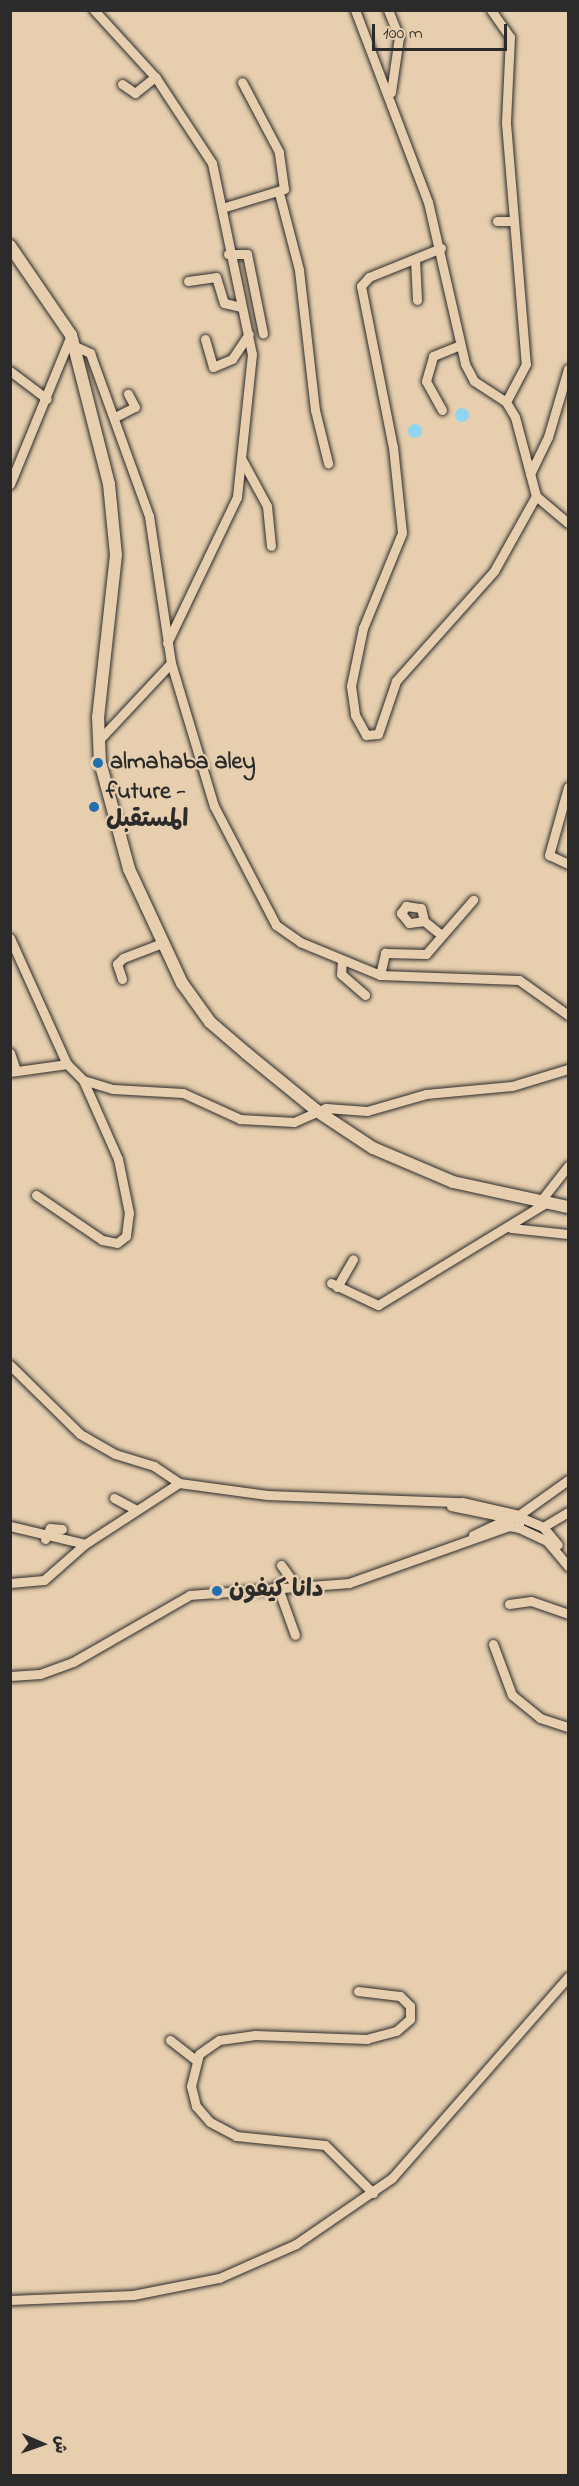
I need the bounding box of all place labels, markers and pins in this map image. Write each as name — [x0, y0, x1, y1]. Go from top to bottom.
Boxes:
place label: almahaba aley — [110, 749, 256, 777]
marker: almahaba aley — [91, 756, 105, 770]
place label: future - المستقبل — [106, 779, 188, 835]
marker: future - المستقبل — [87, 800, 101, 814]
place label: دانا كيفون — [229, 1577, 323, 1605]
marker: دانا كيفون — [210, 1584, 224, 1598]

